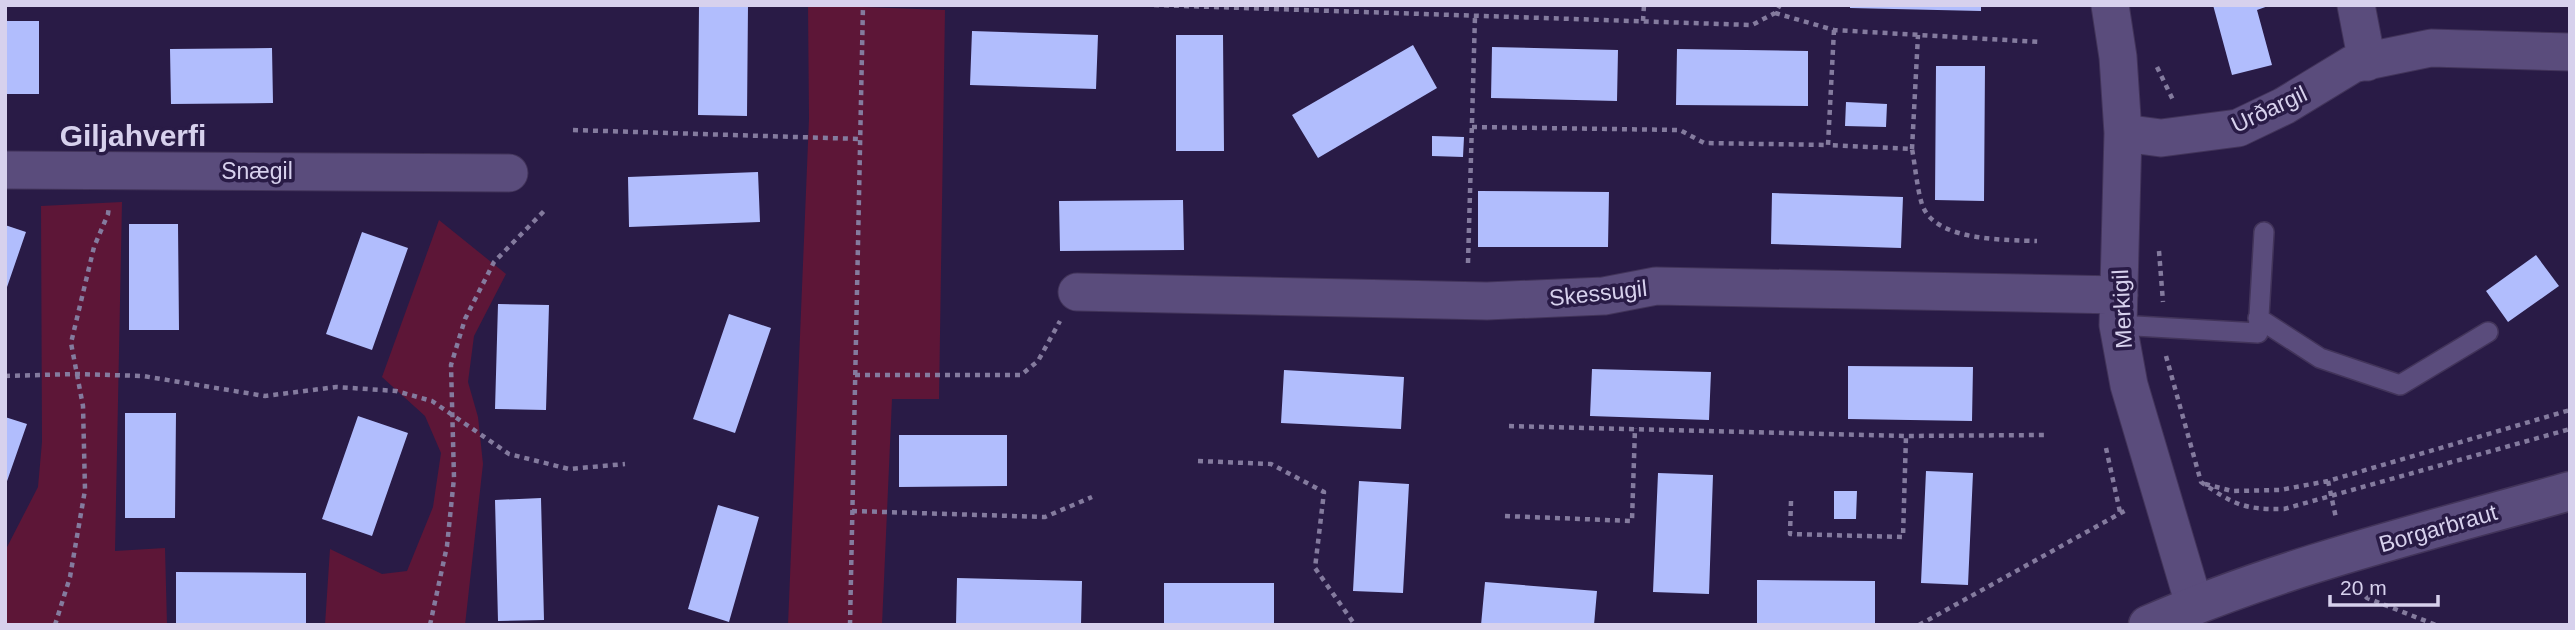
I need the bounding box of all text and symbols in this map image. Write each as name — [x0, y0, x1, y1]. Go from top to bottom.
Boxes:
street label: Urðargil — [2227, 80, 2311, 138]
district label: Giljahverfi — [60, 119, 206, 152]
street label: Snægil — [221, 158, 293, 184]
street label: Merkigil — [2107, 269, 2137, 349]
street label: Skessugil — [1548, 275, 1648, 311]
street label: Borgarbraut — [2376, 499, 2501, 557]
scale bar — [2330, 564, 2438, 608]
text: 20 m — [2340, 576, 2387, 599]

